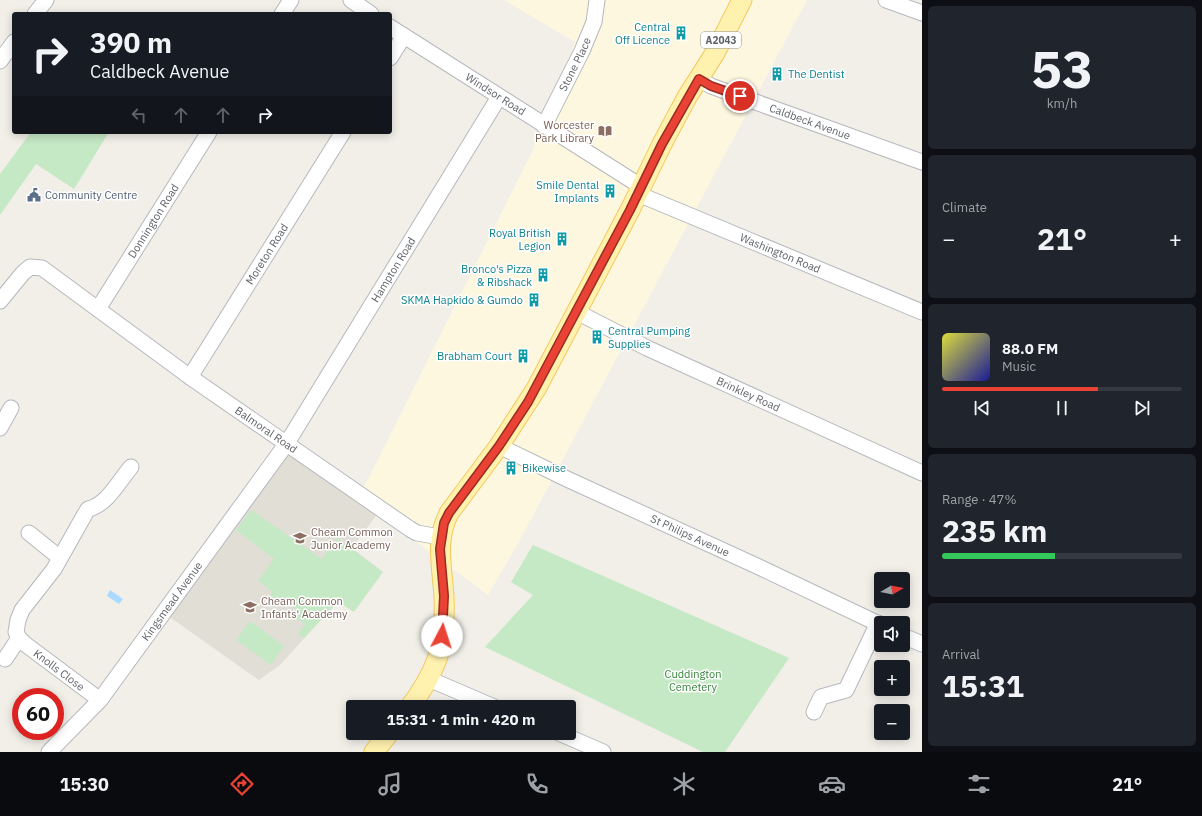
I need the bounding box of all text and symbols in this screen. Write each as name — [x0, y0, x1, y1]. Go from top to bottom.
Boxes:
place label: Central Off Licence — [615, 20, 670, 47]
text: 390 m — [90, 24, 172, 61]
building icon: Central Off Licence — [673, 25, 689, 41]
icon: right — [24, 28, 76, 80]
road number: A2043 — [701, 32, 741, 48]
street label: Stone Place — [556, 35, 594, 94]
text: 53 — [1031, 35, 1093, 102]
text: Caldbeck Avenue — [90, 60, 229, 83]
building icon: The Dentist — [769, 66, 785, 82]
place label: The Dentist — [788, 67, 845, 81]
street label: Windsor Road — [463, 70, 528, 118]
pin — [723, 79, 757, 113]
icon: arrive — [729, 85, 751, 107]
text: km/h — [1047, 95, 1077, 112]
street label: Caldbeck Avenue — [767, 101, 852, 143]
icon: left — [128, 104, 150, 126]
icon: ahead — [170, 104, 192, 126]
icon: ahead — [212, 104, 234, 126]
icon: right — [254, 104, 276, 126]
place label: Worcester Park Library — [535, 118, 594, 145]
library icon: Worcester Park Library — [597, 123, 613, 139]
place label: Smile Dental Implants — [536, 178, 599, 205]
street label: Donnington Road — [125, 181, 182, 261]
building icon: Smile Dental Implants — [602, 183, 618, 199]
public building icon: Community Centre — [26, 187, 42, 203]
place label: Community Centre — [45, 188, 137, 202]
text: Climate — [942, 199, 987, 216]
text: 21° — [1037, 219, 1087, 258]
street label: Moreton Road — [243, 221, 291, 287]
text: − — [942, 224, 955, 253]
text: + — [1169, 224, 1182, 253]
place label: Royal British Legion — [489, 226, 551, 253]
street label: Washington Road — [738, 230, 823, 276]
building icon: Royal British Legion — [554, 231, 570, 247]
street label: Hampton Road — [368, 235, 418, 305]
place label: Bronco's Pizza & Ribshack — [461, 262, 532, 289]
building icon: Bronco's Pizza & Ribshack — [535, 267, 551, 283]
building icon: SKMA Hapkido & Gumdo — [526, 292, 542, 308]
place label: SKMA Hapkido & Gumdo — [401, 293, 523, 307]
place label: Central Pumping Supplies — [608, 324, 690, 351]
building icon: Central Pumping Supplies — [589, 329, 605, 345]
text: 88.0 FM — [1002, 339, 1058, 358]
building icon: Brabham Court — [515, 348, 531, 364]
place label: Brabham Court — [437, 349, 512, 363]
text: Music — [1002, 358, 1036, 375]
street label: Brinkley Road — [714, 374, 782, 415]
icon: previous — [971, 397, 993, 419]
icon: pause — [1051, 397, 1073, 419]
icon: next — [1131, 397, 1153, 419]
street label: Balmoral Road — [232, 403, 300, 456]
building icon: Bikewise — [503, 460, 519, 476]
place label: Bikewise — [522, 461, 566, 475]
text: Range · 47% — [942, 491, 1016, 508]
street label: St Philips Avenue — [648, 511, 732, 560]
text: 235 km — [942, 511, 1047, 550]
place label: Cheam Common Junior Academy — [311, 525, 393, 552]
school or university icon: Cheam Common Junior Academy — [292, 530, 308, 546]
street label: Kingsmead Avenue — [138, 559, 205, 644]
north arrow — [874, 572, 910, 608]
map controls — [874, 572, 910, 740]
place label: Cheam Common Infants' Academy — [261, 594, 348, 621]
school or university icon: Cheam Common Infants' Academy — [242, 599, 258, 615]
position arrow — [421, 615, 463, 657]
button: sound — [874, 616, 910, 652]
street label: Knolls Close — [31, 646, 87, 694]
text: Arrival — [942, 646, 980, 663]
button: + — [874, 660, 910, 696]
text: 15:31 — [942, 666, 1024, 705]
park label: Cuddington Cemetery — [665, 667, 721, 694]
speed limit sign: 60 — [12, 688, 64, 740]
button: − — [874, 704, 910, 740]
text: 15:31 · 1 min · 420 m — [387, 710, 535, 729]
icon: directions — [228, 770, 256, 798]
icon: music — [376, 770, 404, 798]
icon: phone — [523, 770, 551, 798]
icon: climate — [670, 770, 698, 798]
icon: car — [818, 770, 846, 798]
icon: filters — [965, 770, 993, 798]
text: 15:30 — [60, 773, 109, 796]
text: 21° — [1112, 773, 1142, 796]

